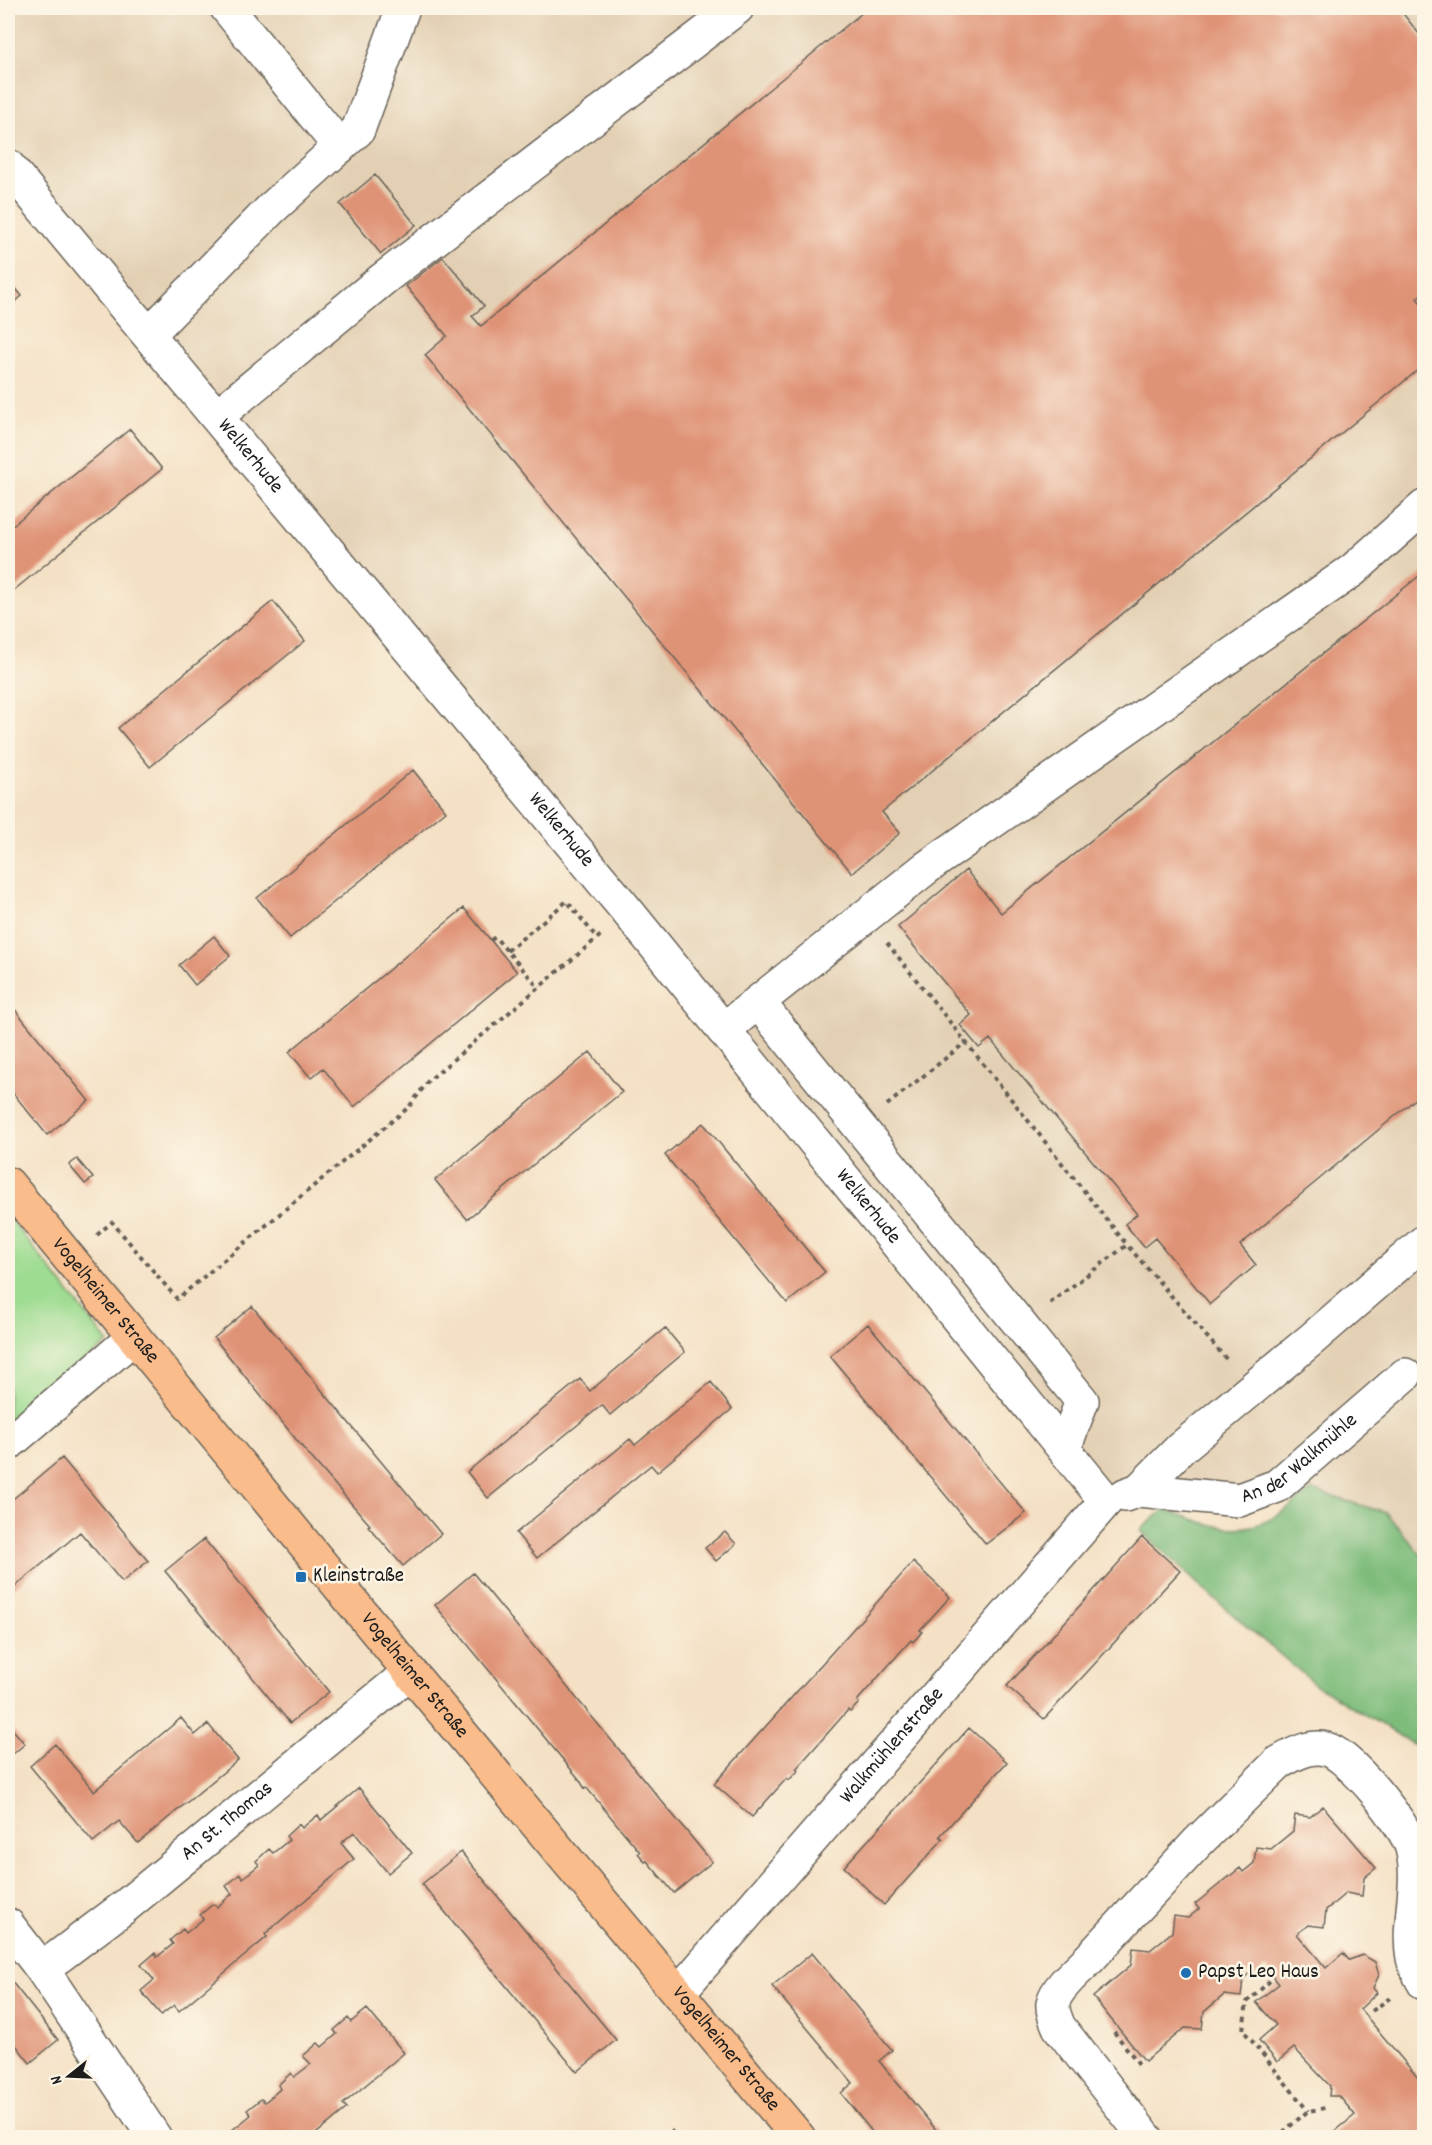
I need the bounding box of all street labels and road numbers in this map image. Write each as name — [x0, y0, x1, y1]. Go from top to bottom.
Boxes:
street label: Welkerhude — [209, 413, 290, 501]
street label: Welkerhude — [520, 786, 600, 875]
street label: Welkerhude — [828, 1163, 907, 1251]
street label: Vogelheimer Straße — [44, 1232, 166, 1371]
street label: An der Walkmühle — [1237, 1407, 1365, 1513]
street label: Vogelheimer Straße — [353, 1607, 475, 1746]
street label: Walkmühlenstraße — [833, 1681, 952, 1811]
street label: An St. Thomas — [175, 1775, 280, 1869]
street label: Vogelheimer Straße — [664, 1980, 787, 2119]

